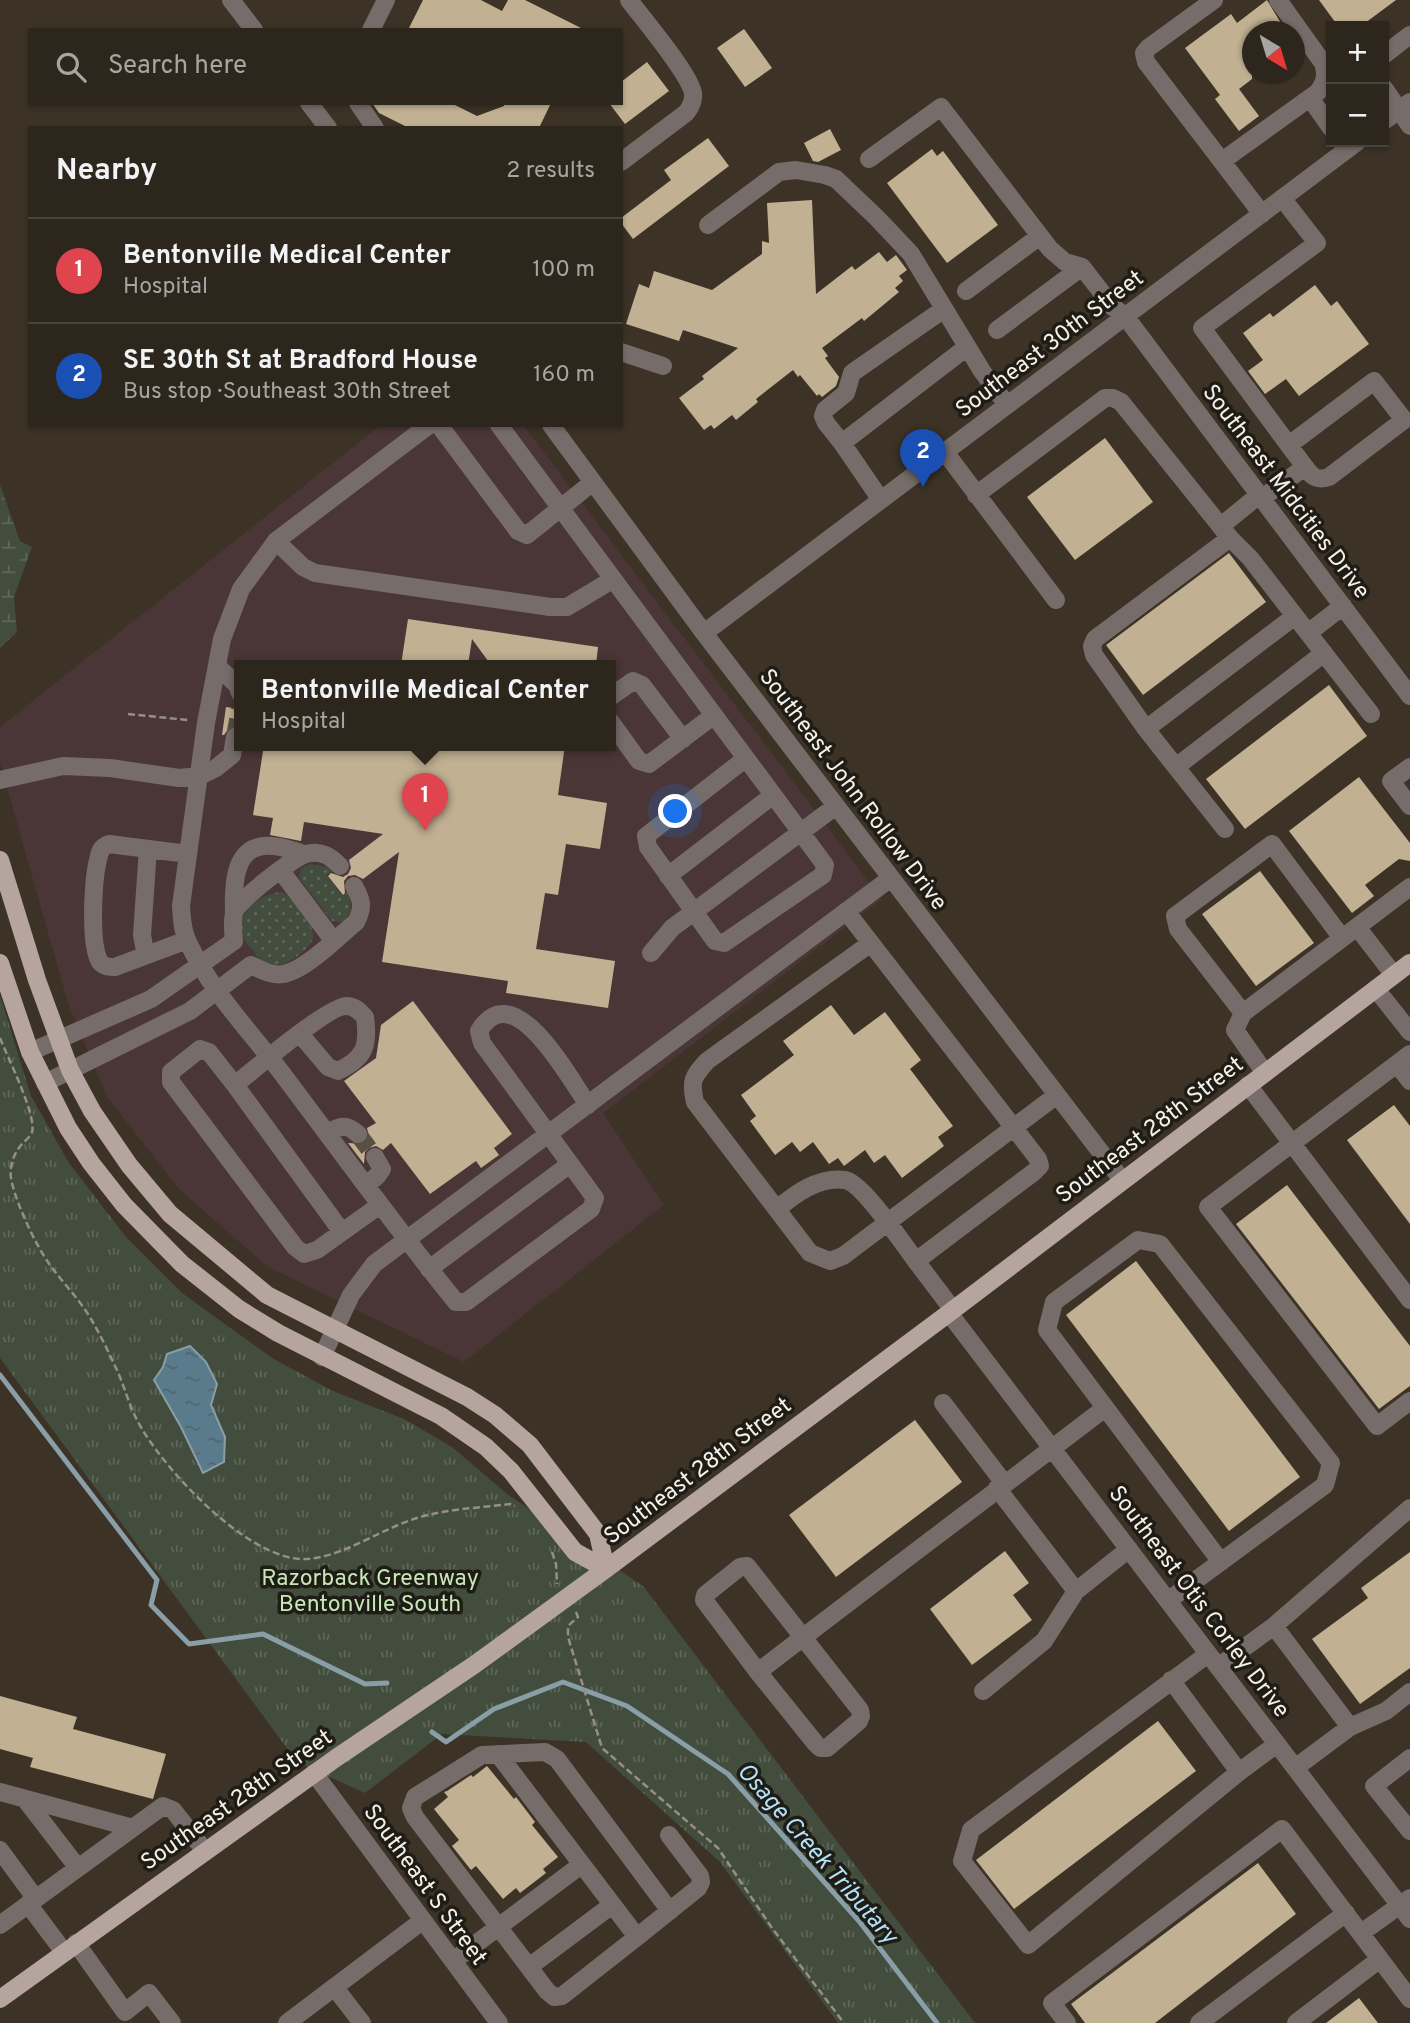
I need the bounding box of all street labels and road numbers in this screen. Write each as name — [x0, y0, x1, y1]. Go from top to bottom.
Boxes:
street label: Southeast 30th Street — [951, 265, 1150, 425]
street label: Southeast Midcities Drive — [1195, 379, 1375, 606]
street label: Southeast John Rollow Drive — [752, 664, 952, 917]
street label: Southeast 28th Street — [1051, 1051, 1250, 1211]
street label: Southeast 28th Street — [599, 1392, 798, 1552]
street label: Southeast Otis Corley Drive — [1101, 1481, 1295, 1724]
street label: Southeast 28th Street — [136, 1724, 339, 1878]
street label: Southeast S Street — [356, 1799, 492, 1972]

